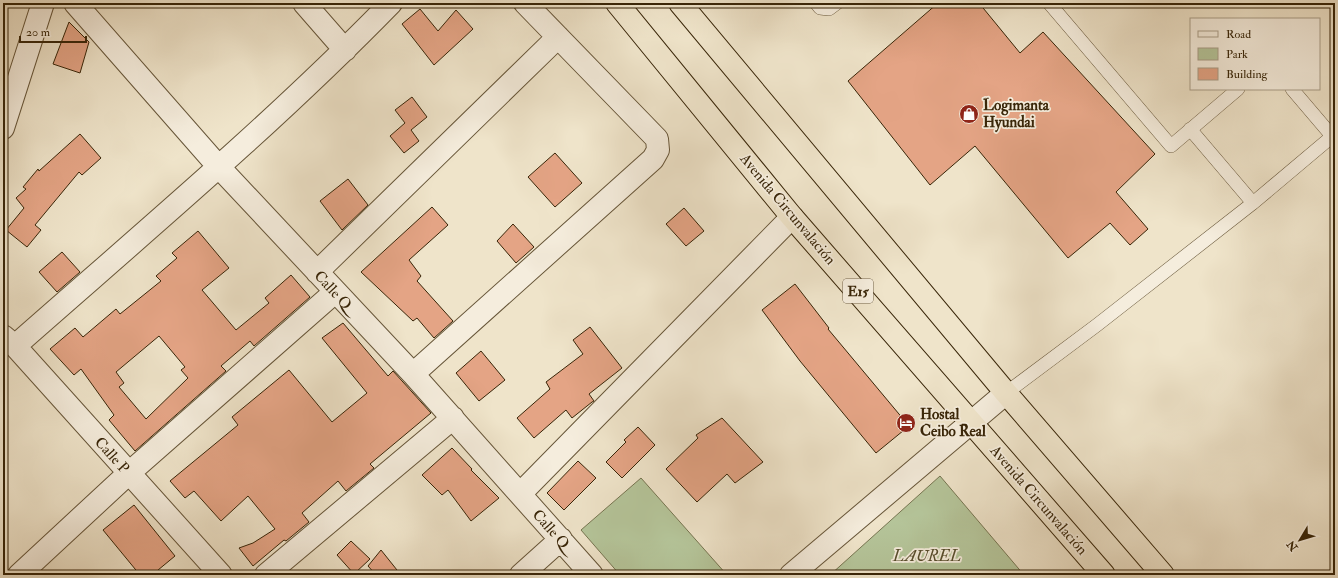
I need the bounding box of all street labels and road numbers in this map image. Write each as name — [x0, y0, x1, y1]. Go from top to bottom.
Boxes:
street label: Avenida Circunvalación — [735, 149, 840, 269]
street label: Calle Q — [310, 267, 362, 321]
road number: E15 — [843, 279, 873, 303]
street label: Calle P — [90, 433, 133, 478]
street label: Avenida Circunvalación — [985, 441, 1092, 559]
street label: Calle Q — [528, 506, 580, 560]

